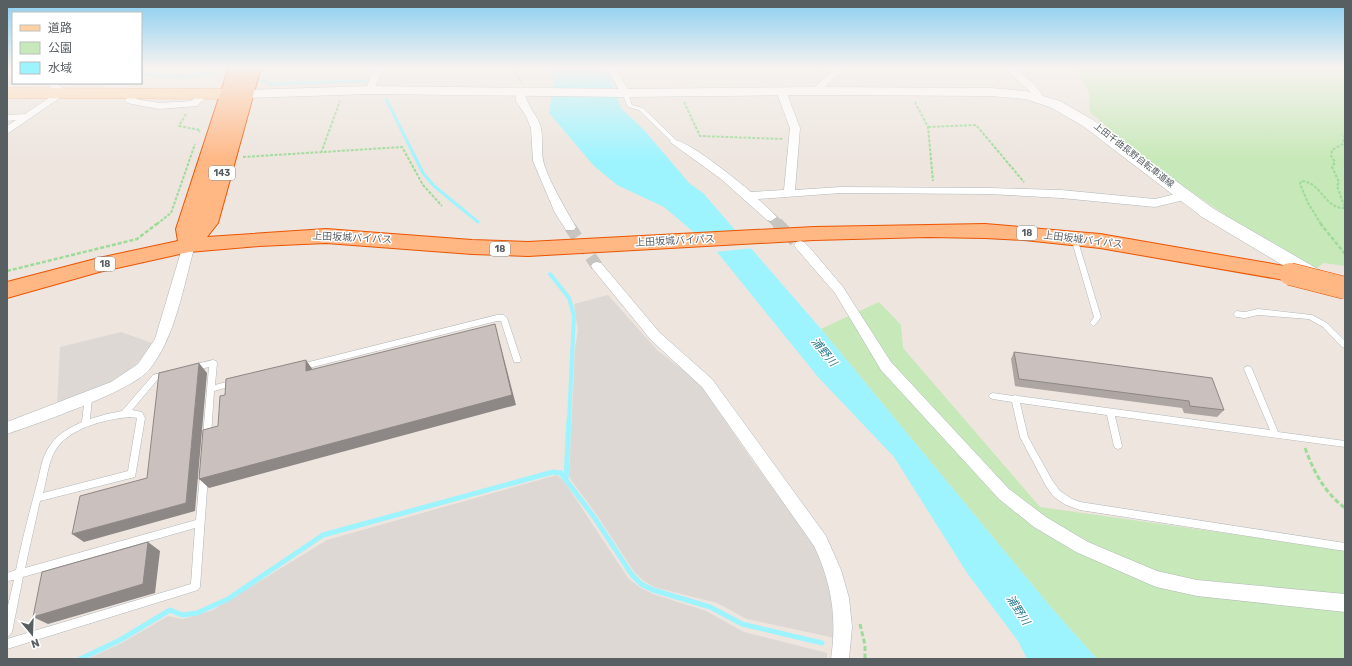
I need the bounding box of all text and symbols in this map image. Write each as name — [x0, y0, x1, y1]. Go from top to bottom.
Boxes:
legend — [12, 12, 142, 84]
text: 道路 — [48, 21, 72, 35]
text: 公園 — [48, 41, 72, 55]
text: 水域 — [48, 61, 72, 75]
street label: 上田千曲長野自転車道線 — [1092, 121, 1177, 190]
road number: 143 — [209, 166, 235, 180]
road number: 18 — [1017, 226, 1037, 240]
street label: 上田坂城バイパス — [1043, 229, 1123, 251]
street label: 上田坂城バイパス — [312, 230, 392, 246]
street label: 上田坂城バイパス — [635, 233, 715, 249]
road number: 18 — [490, 242, 510, 256]
road number: 18 — [95, 257, 115, 271]
water label: 浦野川 — [808, 335, 840, 370]
water label: 浦野川 — [1004, 593, 1033, 628]
north arrow — [12, 614, 52, 654]
text: N — [29, 636, 41, 650]

